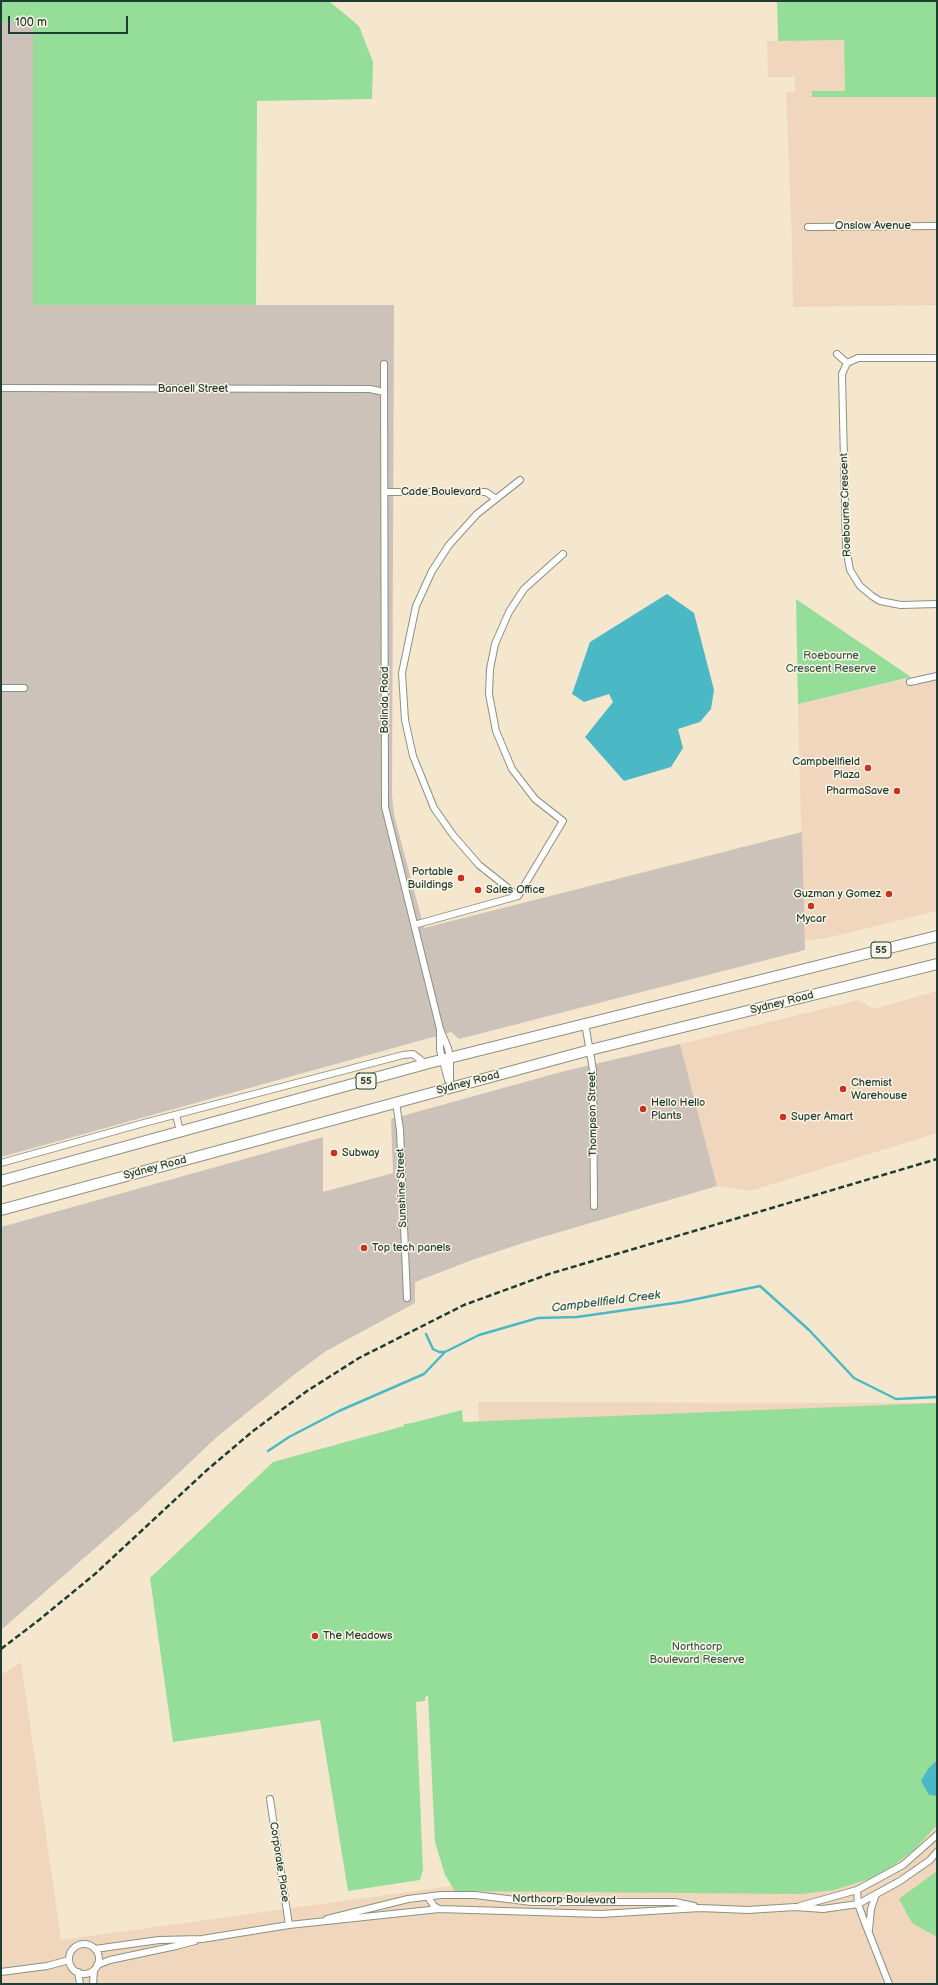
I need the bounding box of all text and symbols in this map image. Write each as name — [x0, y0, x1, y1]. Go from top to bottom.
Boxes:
scale bar — [10, 8, 130, 34]
text: 100 m — [15, 15, 47, 30]
street label: Onslow Avenue — [835, 219, 911, 233]
street label: Bancell Street — [158, 382, 228, 396]
street label: Roebourne Crescent — [838, 453, 854, 557]
street label: Cade Boulevard — [401, 485, 481, 499]
park label: Roebourne Crescent Reserve — [786, 649, 876, 675]
street label: Bolinda Road — [378, 666, 392, 734]
place label: Campbellfield Plaza — [792, 755, 860, 781]
marker: Campbellfield Plaza — [863, 763, 873, 773]
place label: PharmaSave — [826, 784, 889, 798]
marker: PharmaSave — [892, 786, 902, 796]
place label: Portable Buildings — [408, 865, 453, 891]
marker: Portable Buildings — [456, 873, 466, 883]
place label: Sales Office — [486, 883, 545, 897]
marker: Sales Office — [473, 885, 483, 895]
place label: Guzman y Gomez — [794, 887, 881, 901]
marker: Guzman y Gomez — [884, 889, 894, 899]
marker: Mycar — [806, 901, 816, 911]
place label: Mycar — [796, 912, 826, 926]
road number: 55 — [871, 942, 891, 958]
street label: Sydney Road — [749, 989, 815, 1017]
street label: Sydney Road — [435, 1068, 501, 1098]
street label: Thompson Street — [586, 1071, 600, 1157]
road number: 55 — [356, 1073, 376, 1089]
place label: Chemist Warehouse — [851, 1076, 907, 1102]
marker: Chemist Warehouse — [838, 1084, 848, 1094]
place label: Hello Hello Plants — [651, 1096, 705, 1122]
marker: Hello Hello Plants — [638, 1104, 648, 1114]
place label: Super Amart — [791, 1110, 853, 1124]
marker: Super Amart — [778, 1112, 788, 1122]
place label: Subway — [342, 1146, 379, 1160]
marker: Subway — [329, 1148, 339, 1158]
street label: Sunshine Street — [394, 1148, 410, 1228]
street label: Sydney Road — [122, 1153, 188, 1183]
place label: Top tech panels — [372, 1241, 451, 1255]
marker: Top tech panels — [359, 1243, 369, 1253]
water label: Campbellfield Creek — [551, 1288, 661, 1316]
place label: The Meadows — [323, 1629, 392, 1643]
marker: The Meadows — [310, 1631, 320, 1641]
park label: Northcorp Boulevard Reserve — [649, 1640, 745, 1666]
street label: Corporate Place — [266, 1821, 292, 1903]
street label: Northcorp Boulevard — [512, 1892, 616, 1908]

